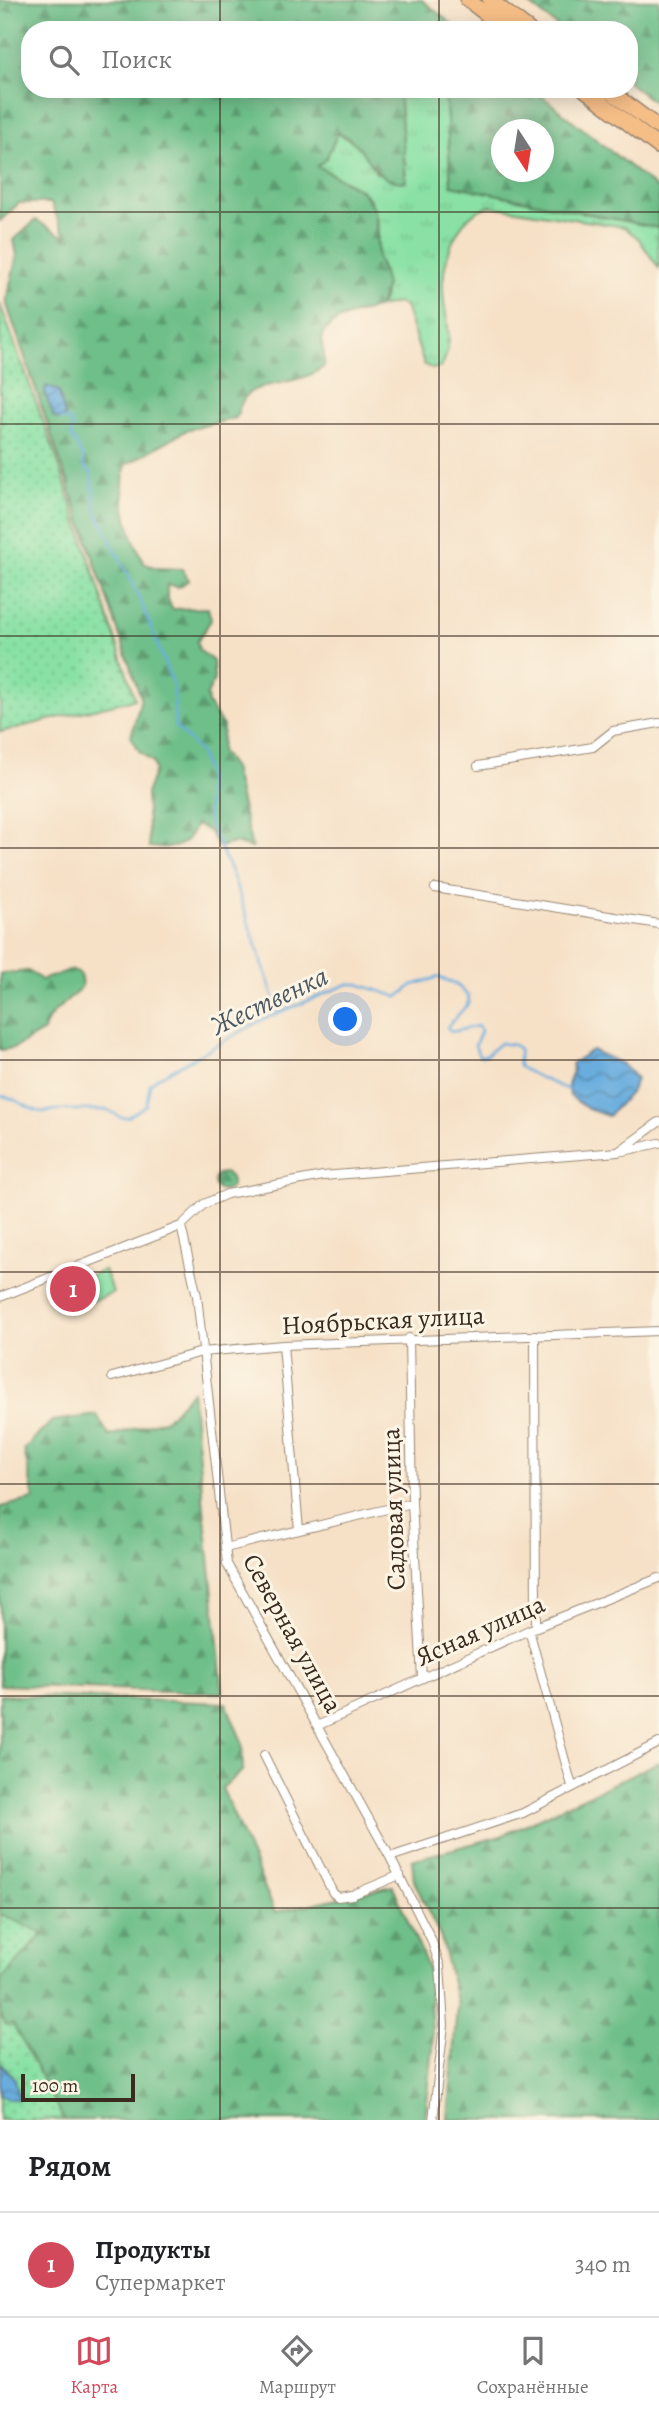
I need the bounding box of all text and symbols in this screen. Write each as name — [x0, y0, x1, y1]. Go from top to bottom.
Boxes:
search box — [21, 21, 638, 98]
icon: search — [45, 41, 83, 79]
text: Поиск — [101, 42, 172, 77]
north arrow — [491, 119, 554, 182]
water label: Жественка — [204, 957, 334, 1045]
your location — [328, 1002, 362, 1036]
pin: 1 — [50, 1263, 96, 1315]
street label: Ноябрьская улица — [281, 1298, 485, 1343]
street label: Садовая улица — [373, 1427, 414, 1591]
street label: Северная улица — [234, 1547, 351, 1719]
street label: Ясная улица — [410, 1586, 550, 1674]
scale bar — [21, 2071, 135, 2103]
text: 100 m — [32, 2073, 78, 2099]
text: Рядом — [28, 2146, 111, 2186]
text: Продукты — [95, 2232, 211, 2267]
text: 1 — [47, 2249, 55, 2280]
text: 340 m — [575, 2249, 631, 2280]
text: Супермаркет — [95, 2267, 226, 2298]
tab: Карта — [70, 2332, 118, 2400]
tab: Маршрут — [259, 2332, 336, 2400]
tab: Сохранённые — [477, 2332, 589, 2400]

